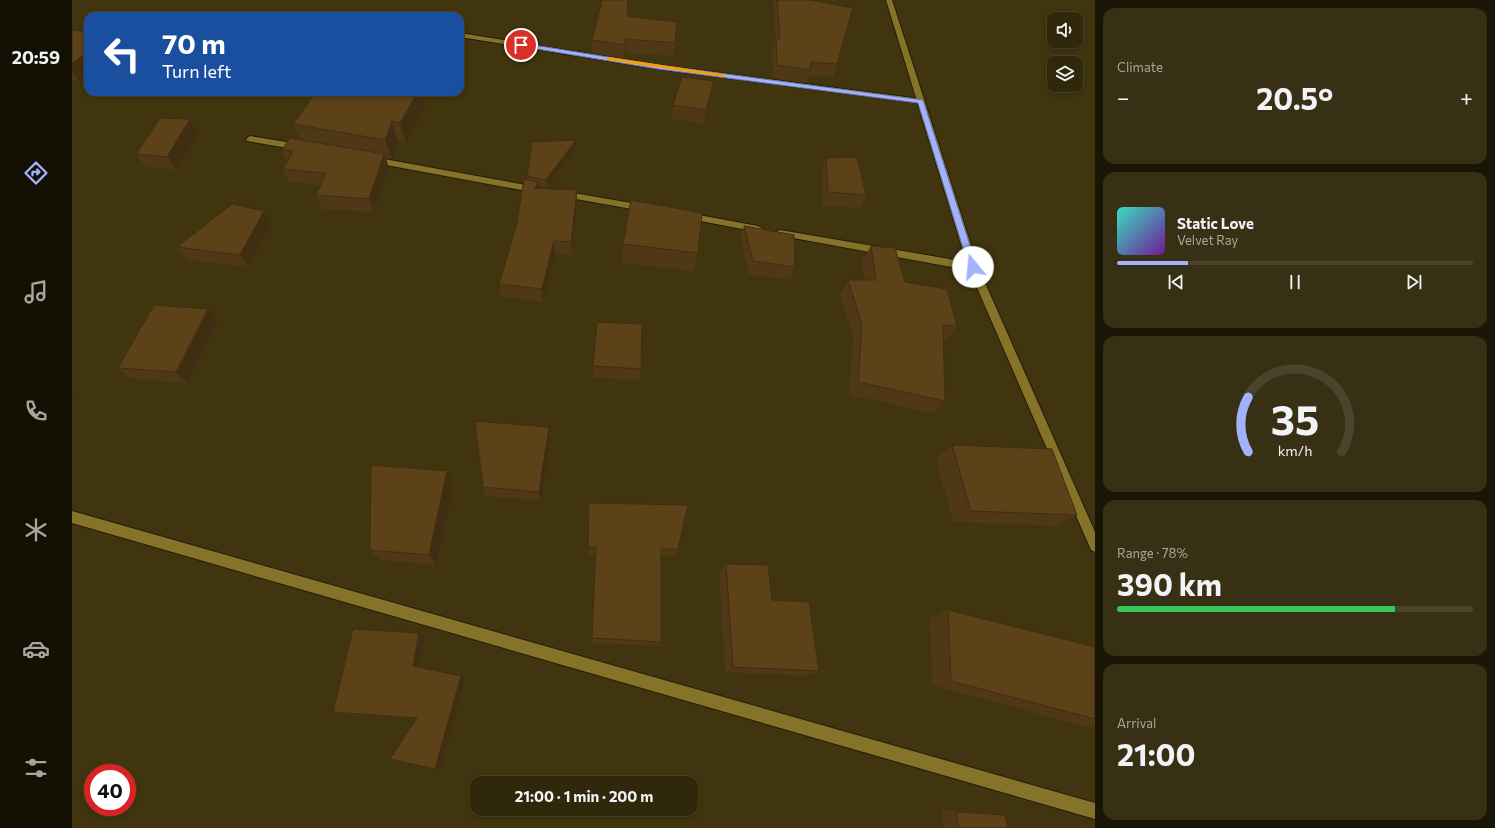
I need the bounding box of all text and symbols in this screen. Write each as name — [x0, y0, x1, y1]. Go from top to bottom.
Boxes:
map controls — [1047, 12, 1083, 92]
button: sound — [1047, 12, 1083, 48]
text: 70 m — [162, 26, 226, 60]
icon: left — [96, 28, 148, 80]
pin — [504, 28, 538, 62]
icon: arrive — [510, 34, 532, 56]
text: 20:59 — [12, 46, 60, 68]
button: layers — [1047, 56, 1083, 92]
text: Climate — [1117, 59, 1163, 75]
text: Turn left — [162, 60, 231, 82]
text: 20.5° — [1256, 79, 1333, 116]
text: − — [1117, 84, 1130, 111]
text: + — [1460, 84, 1473, 111]
icon: directions — [22, 159, 50, 187]
text: Static Love — [1177, 214, 1254, 232]
text: Velvet Ray — [1177, 232, 1238, 248]
position arrow — [952, 246, 994, 288]
icon: previous — [1165, 271, 1187, 293]
icon: pause — [1284, 271, 1306, 293]
icon: next — [1403, 271, 1425, 293]
icon: music — [22, 278, 50, 306]
text: 35 — [1271, 393, 1319, 444]
icon: phone — [22, 397, 50, 425]
text: km/h — [1278, 441, 1312, 459]
icon: climate — [22, 516, 50, 544]
text: Range · 78% — [1117, 545, 1188, 561]
text: 390 km — [1117, 565, 1222, 602]
icon: car — [22, 635, 50, 663]
text: Arrival — [1117, 715, 1156, 731]
text: 21:00 — [1117, 735, 1195, 772]
icon: filters — [22, 754, 50, 782]
speed limit sign: 40 — [84, 764, 136, 816]
text: 21:00 · 1 min · 200 m — [515, 787, 653, 805]

